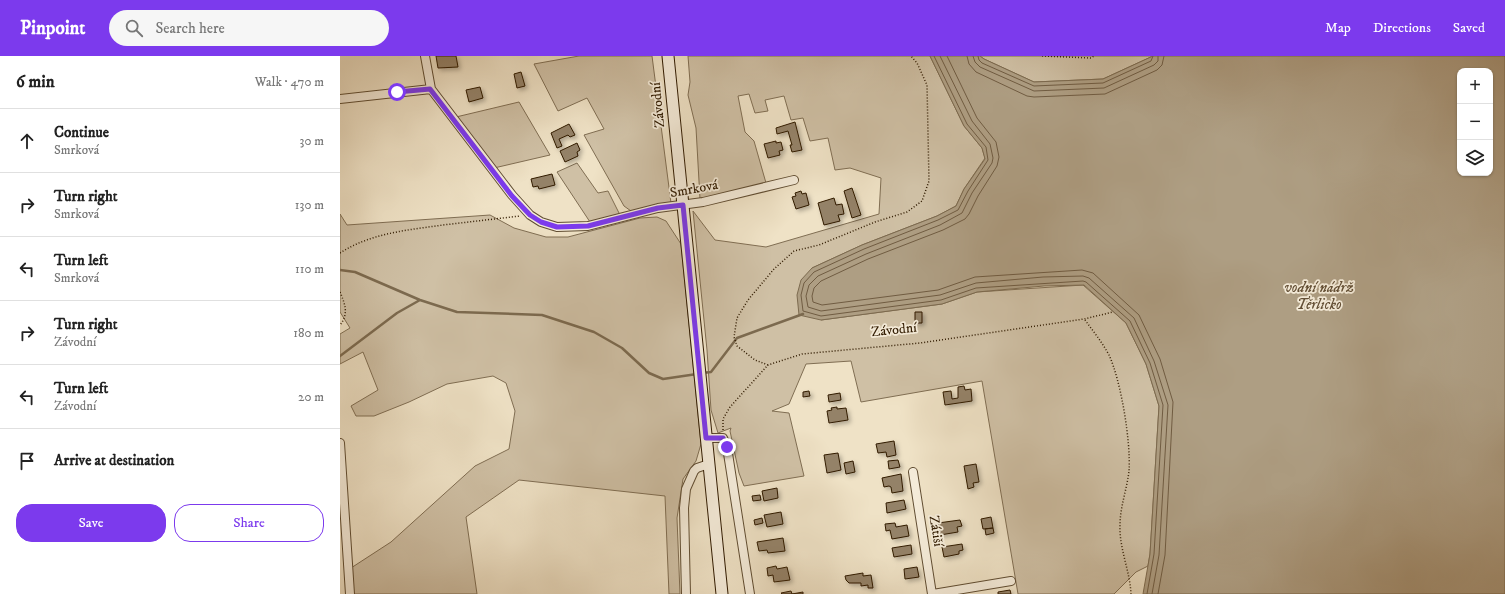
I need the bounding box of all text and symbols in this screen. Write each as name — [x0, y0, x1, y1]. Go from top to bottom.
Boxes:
search box — [109, 10, 389, 46]
text: Pinpoint — [20, 17, 85, 40]
icon: search — [123, 17, 145, 39]
text: Search here — [155, 19, 225, 38]
text: Map — [1325, 19, 1351, 37]
text: Directions — [1373, 19, 1431, 37]
text: Saved — [1453, 19, 1485, 37]
map controls — [1457, 68, 1493, 176]
button: + — [1457, 68, 1493, 104]
text: 6 min — [16, 71, 55, 93]
text: Walk · 470 m — [255, 74, 324, 90]
street label: Závodní — [647, 80, 669, 129]
route start — [388, 83, 406, 101]
button: − — [1457, 104, 1493, 140]
text: Continue — [54, 123, 109, 142]
icon: ahead — [16, 130, 38, 152]
text: 30 m — [300, 133, 324, 149]
button: layers — [1457, 140, 1493, 176]
text: Smrková — [54, 142, 99, 158]
street label: Smrková — [668, 176, 720, 202]
text: Turn right — [54, 187, 117, 206]
icon: right — [16, 194, 38, 216]
text: 130 m — [295, 197, 324, 213]
text: Smrková — [54, 206, 99, 222]
text: Turn left — [54, 251, 108, 270]
icon: left — [16, 258, 38, 280]
text: 110 m — [295, 261, 324, 277]
text: Smrková — [54, 270, 99, 286]
water label: vodní nádrž Těrlicko — [1284, 278, 1354, 314]
text: Turn right — [54, 315, 117, 334]
street label: Závodní — [870, 319, 919, 341]
icon: right — [16, 322, 38, 344]
text: 180 m — [293, 325, 324, 341]
text: Závodní — [54, 334, 96, 350]
text: Turn left — [54, 379, 108, 398]
icon: left — [16, 386, 38, 408]
text: 20 m — [298, 389, 324, 405]
text: Závodní — [54, 398, 96, 414]
route end — [718, 438, 736, 456]
icon: arrive — [16, 450, 38, 472]
text: Arrive at destination — [54, 451, 174, 470]
button: Save — [16, 504, 166, 542]
button: Share — [174, 504, 324, 542]
street label: Zátiší — [925, 514, 948, 549]

